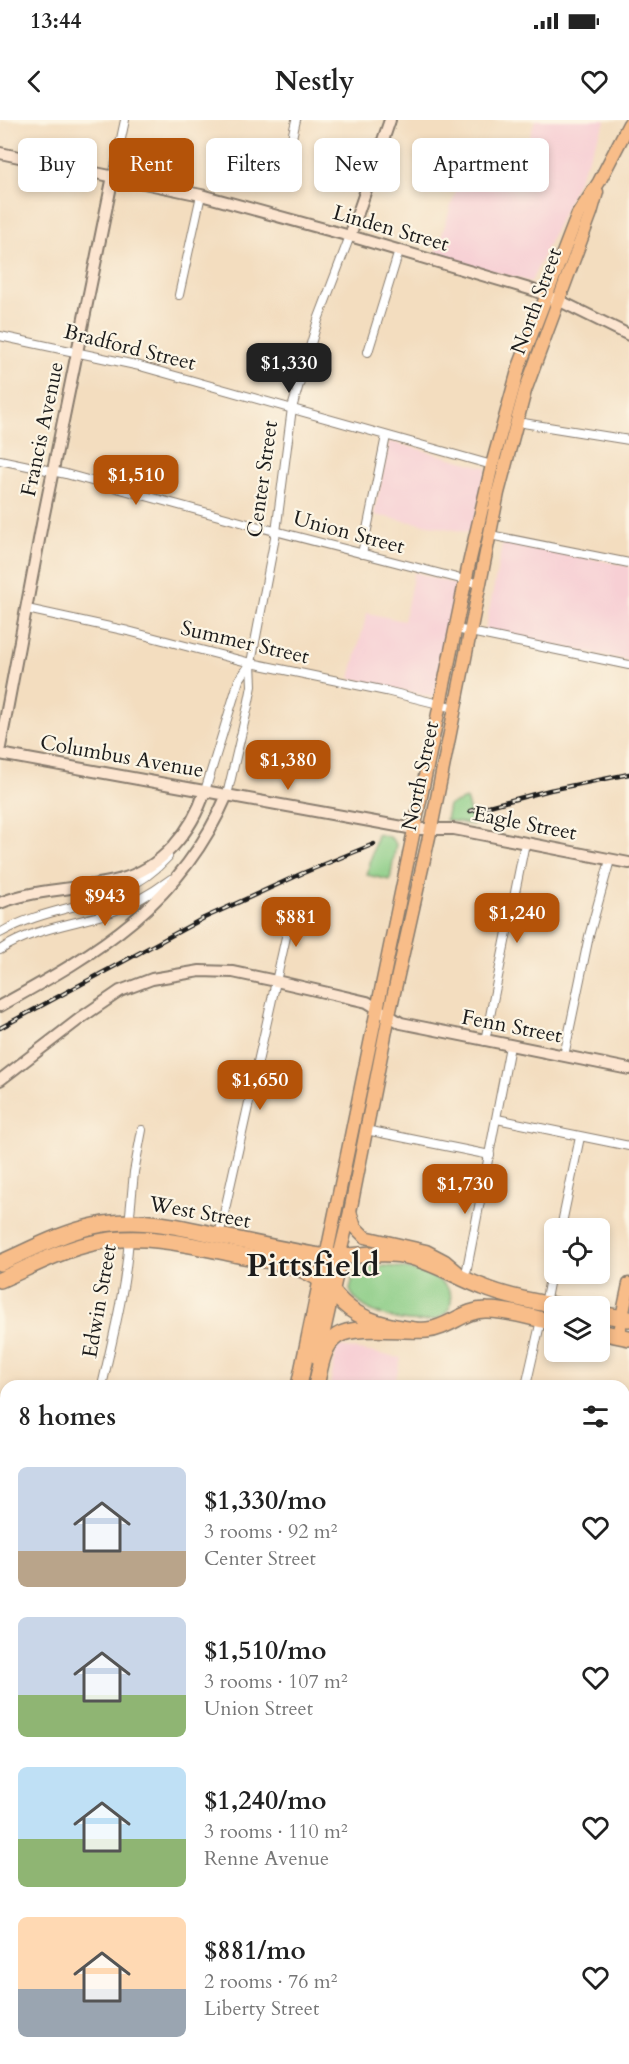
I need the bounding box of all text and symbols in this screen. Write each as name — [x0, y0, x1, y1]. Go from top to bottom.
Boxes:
text: 13:44 — [30, 6, 81, 36]
text: Nestly — [275, 63, 354, 100]
icon: back — [18, 65, 51, 98]
icon: heart — [578, 65, 611, 98]
chip: Buy — [18, 138, 97, 192]
chip: Rent — [109, 138, 194, 192]
chip: Filters — [206, 138, 302, 192]
chip: New — [314, 138, 400, 192]
chip: Apartment — [412, 138, 549, 192]
street label: Linden Street — [329, 198, 453, 259]
street label: North Street — [504, 244, 569, 358]
street label: Bradford Street — [61, 317, 199, 378]
pin: $1,330 — [240, 343, 338, 394]
text: $1,330 — [260, 349, 318, 376]
street label: Francis Avenue — [14, 359, 71, 499]
street label: Center Street — [240, 419, 285, 539]
pin: $1,510 — [87, 455, 185, 506]
text: $1,510 — [107, 461, 165, 488]
street label: Union Street — [290, 504, 408, 561]
street label: Summer Street — [178, 614, 312, 671]
street label: North Street — [395, 718, 446, 834]
street label: Columbus Avenue — [38, 728, 206, 785]
pin: $1,380 — [239, 740, 337, 791]
text: $1,380 — [259, 746, 317, 773]
street label: Eagle Street — [471, 799, 579, 848]
pin: $943 — [69, 876, 141, 927]
text: $943 — [85, 882, 125, 909]
pin: $1,240 — [468, 893, 566, 944]
pin: $881 — [260, 897, 332, 948]
text: $1,240 — [488, 899, 546, 926]
text: $881 — [276, 903, 316, 930]
street label: Fenn Street — [459, 1003, 565, 1050]
pin: $1,650 — [211, 1060, 309, 1111]
text: $1,650 — [231, 1066, 289, 1093]
pin: $1,730 — [416, 1164, 514, 1215]
text: $1,730 — [436, 1170, 494, 1197]
street label: West Street — [146, 1189, 253, 1236]
map controls — [544, 1218, 610, 1362]
button: locate — [544, 1218, 610, 1284]
street label: Edwin Street — [75, 1242, 124, 1360]
district label: Pittsfield — [246, 1243, 380, 1288]
button: layers — [544, 1296, 610, 1362]
text: 8 homes — [18, 1399, 116, 1434]
icon: filters — [579, 1400, 612, 1433]
text: $1,330/mo — [204, 1483, 327, 1518]
icon: home — [66, 1491, 138, 1563]
icon: heart — [579, 1511, 612, 1544]
text: 3 rooms · 92 m² — [204, 1518, 337, 1545]
text: Center Street — [204, 1545, 316, 1572]
text: $1,510/mo — [204, 1633, 327, 1668]
icon: home — [66, 1641, 138, 1713]
icon: heart — [579, 1661, 612, 1694]
text: 3 rooms · 107 m² — [204, 1668, 348, 1695]
text: Union Street — [204, 1695, 313, 1722]
text: $1,240/mo — [204, 1783, 327, 1818]
icon: home — [66, 1791, 138, 1863]
icon: heart — [579, 1811, 612, 1844]
text: 3 rooms · 110 m² — [204, 1818, 348, 1845]
text: Renne Avenue — [204, 1845, 329, 1872]
text: $881/mo — [204, 1933, 306, 1968]
icon: home — [66, 1941, 138, 2013]
icon: heart — [579, 1961, 612, 1994]
text: 2 rooms · 76 m² — [204, 1968, 337, 1995]
text: Liberty Street — [204, 1995, 319, 2022]

